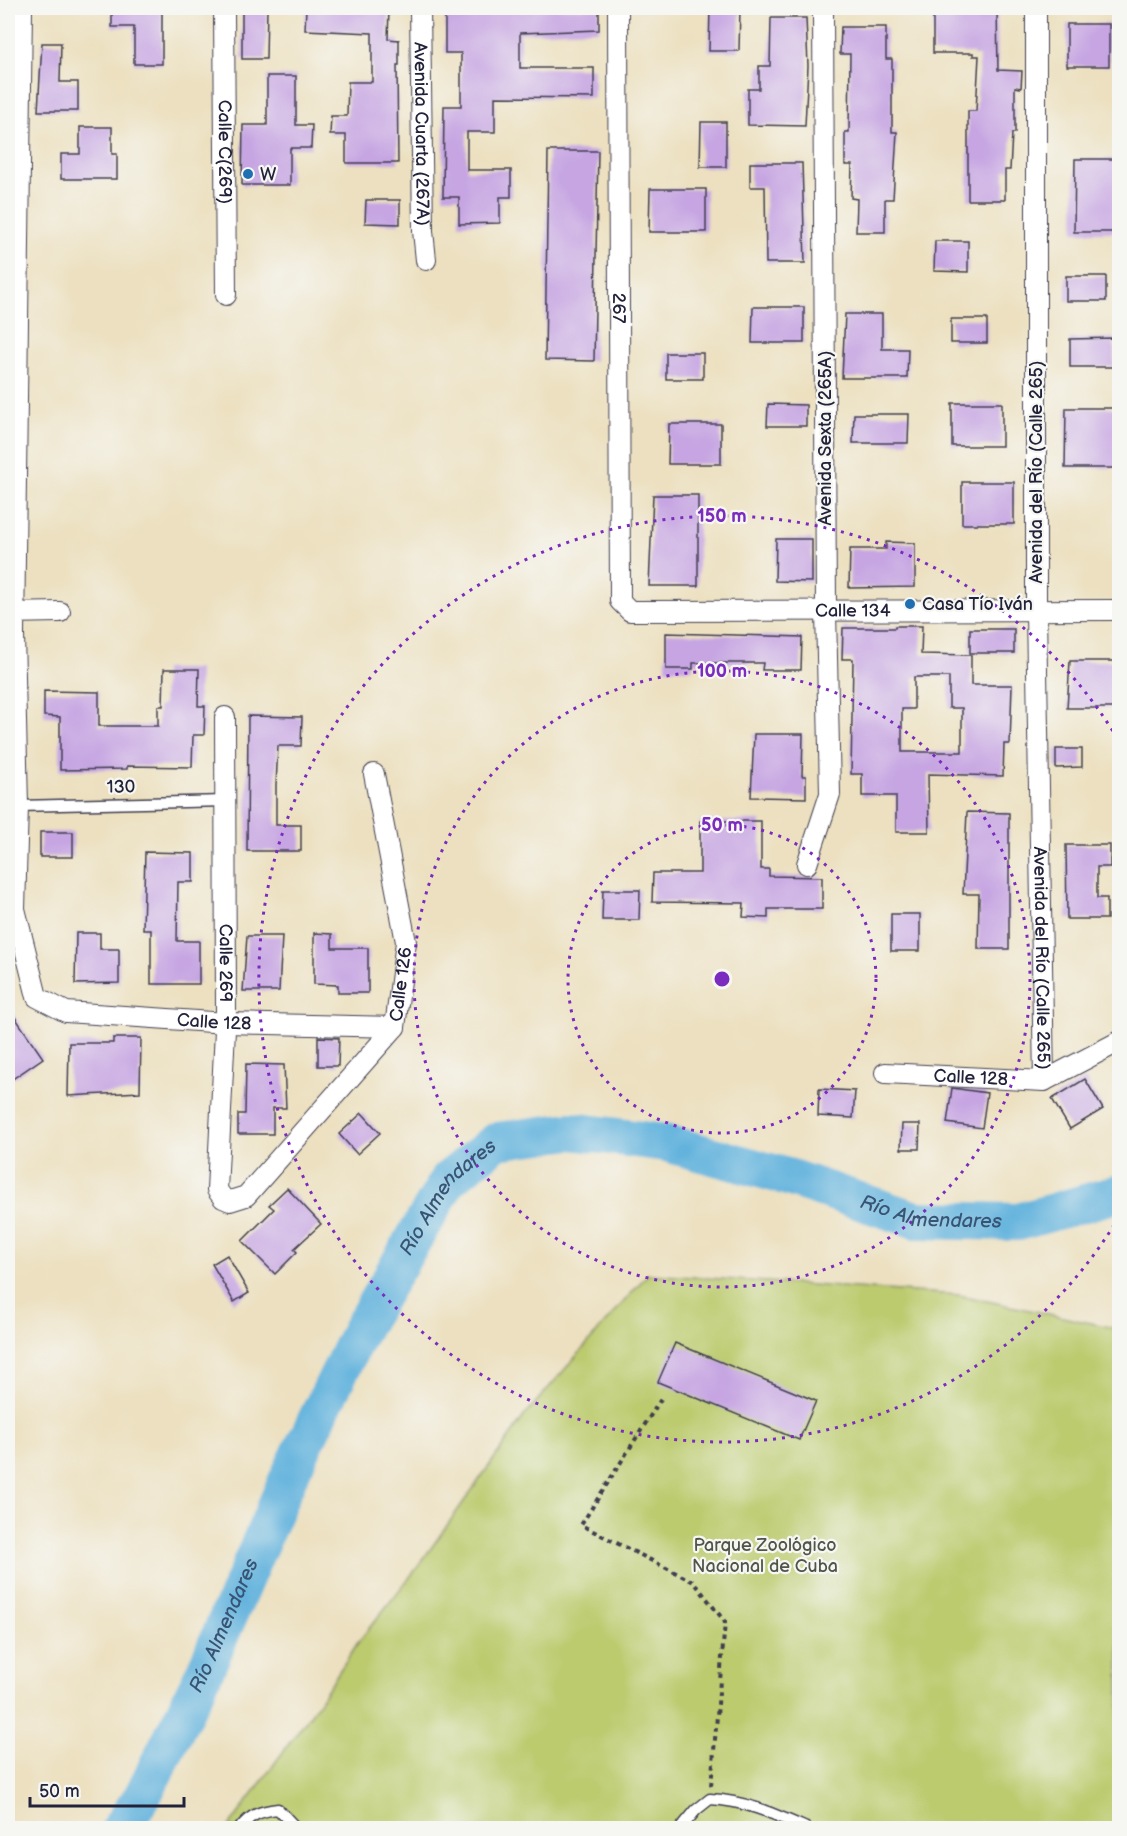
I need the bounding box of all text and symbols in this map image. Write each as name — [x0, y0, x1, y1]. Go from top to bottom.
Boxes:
street label: Avenida Cuarta (267A) — [410, 42, 433, 226]
street label: Calle C(269) — [214, 100, 236, 204]
place label: W — [260, 164, 277, 185]
marker: W — [241, 167, 255, 181]
street label: 267 — [608, 293, 630, 323]
street label: Avenida Sexta (265A) — [815, 351, 836, 525]
street label: Avenida del Río (Calle 265) — [1026, 361, 1047, 583]
text: 150 m — [697, 506, 747, 527]
place label: Casa Tío Iván — [922, 594, 1033, 615]
marker: Casa Tío Iván — [903, 597, 917, 611]
street label: Calle 134 — [815, 600, 891, 621]
text: 100 m — [697, 661, 747, 682]
street label: 130 — [107, 776, 135, 798]
text: 50 m — [701, 815, 743, 836]
street label: Avenida del Río (Calle 265) — [1029, 846, 1054, 1070]
street label: Calle 269 — [215, 924, 236, 1002]
street label: Calle 126 — [385, 946, 416, 1023]
centre of rings — [712, 969, 732, 989]
street label: Calle 128 — [176, 1009, 252, 1034]
street label: Calle 128 — [933, 1065, 1009, 1090]
water label: Río Almendares — [395, 1134, 501, 1260]
water label: Río Almendares — [857, 1190, 1002, 1234]
park label: Parque Zoológico Nacional de Cuba — [692, 1535, 838, 1577]
water label: Río Almendares — [184, 1555, 264, 1697]
scale bar — [30, 1770, 184, 1808]
text: 50 m — [39, 1781, 80, 1802]

